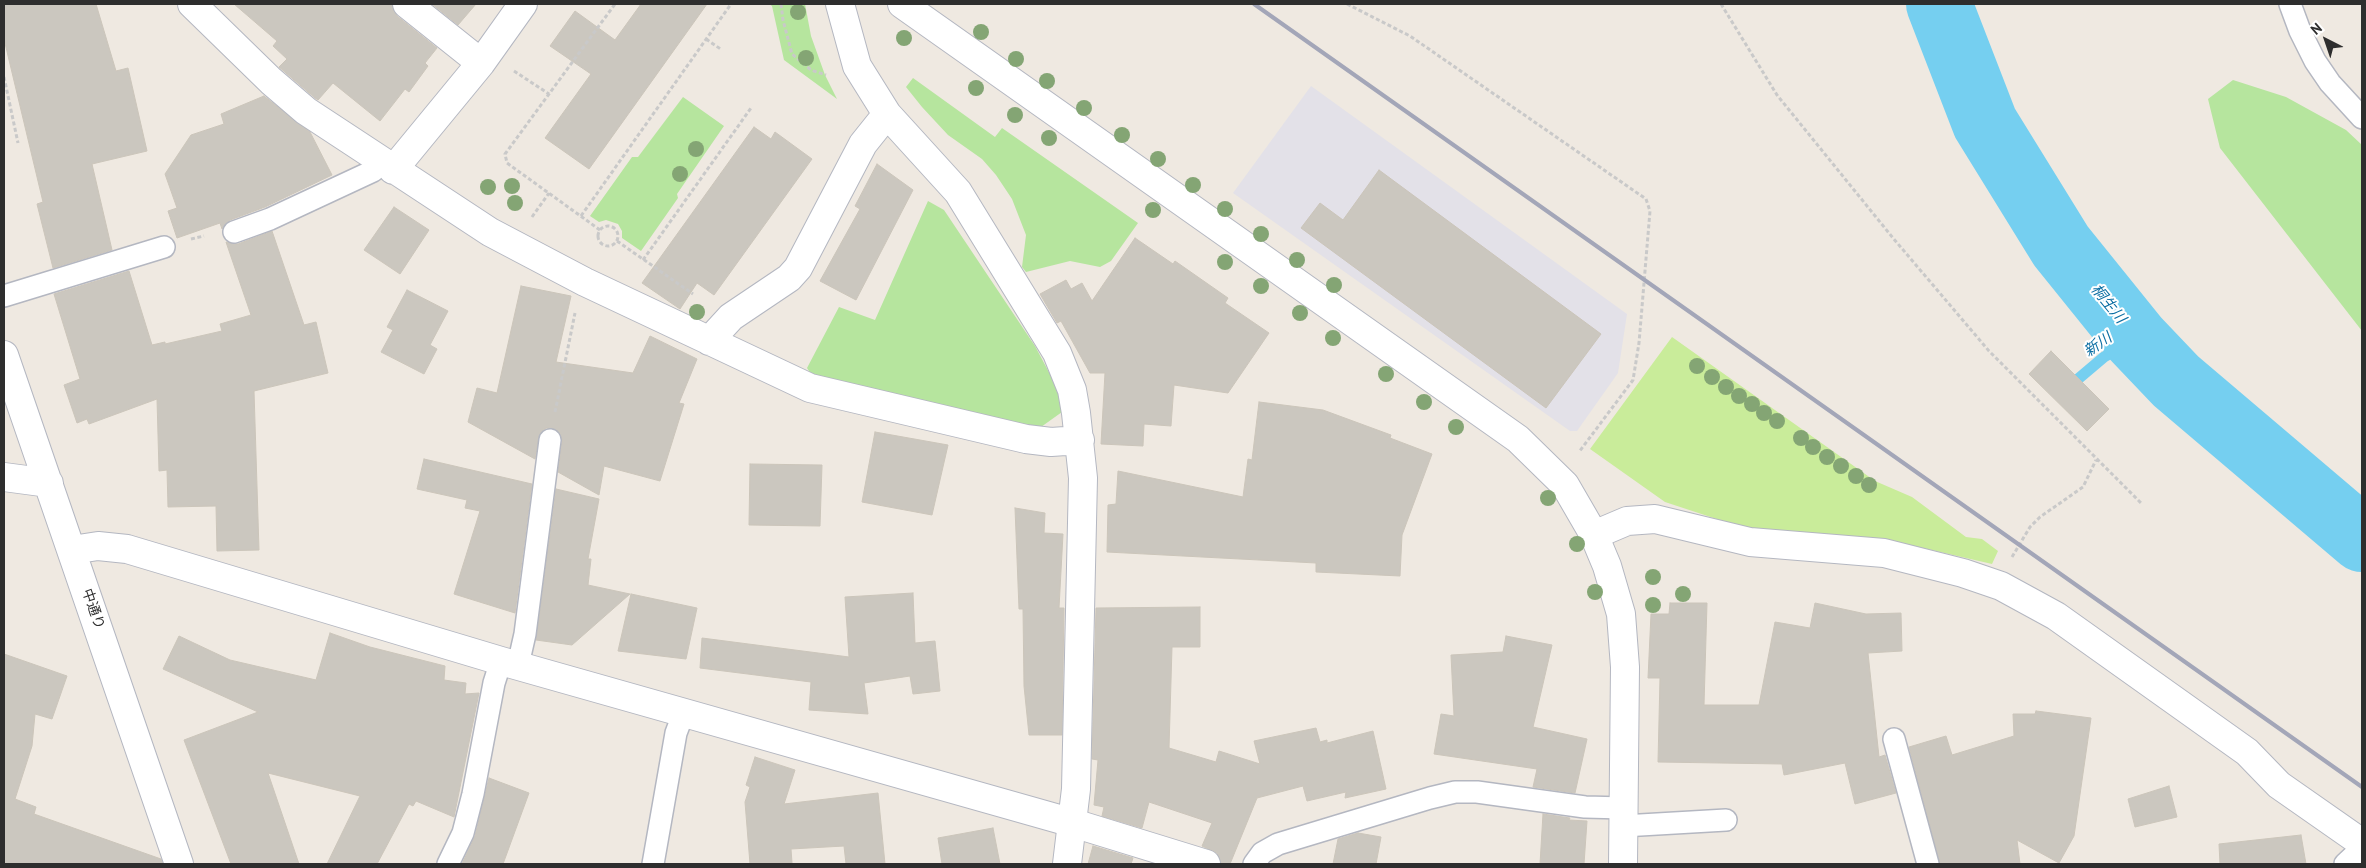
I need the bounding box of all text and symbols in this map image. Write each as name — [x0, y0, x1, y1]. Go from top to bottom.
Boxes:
north arrow — [2301, 15, 2351, 65]
text: N — [2307, 19, 2326, 38]
water label: 桐生川 — [2087, 281, 2129, 327]
water label: 新川 — [2081, 329, 2115, 361]
street label: 中通り — [78, 586, 108, 632]

